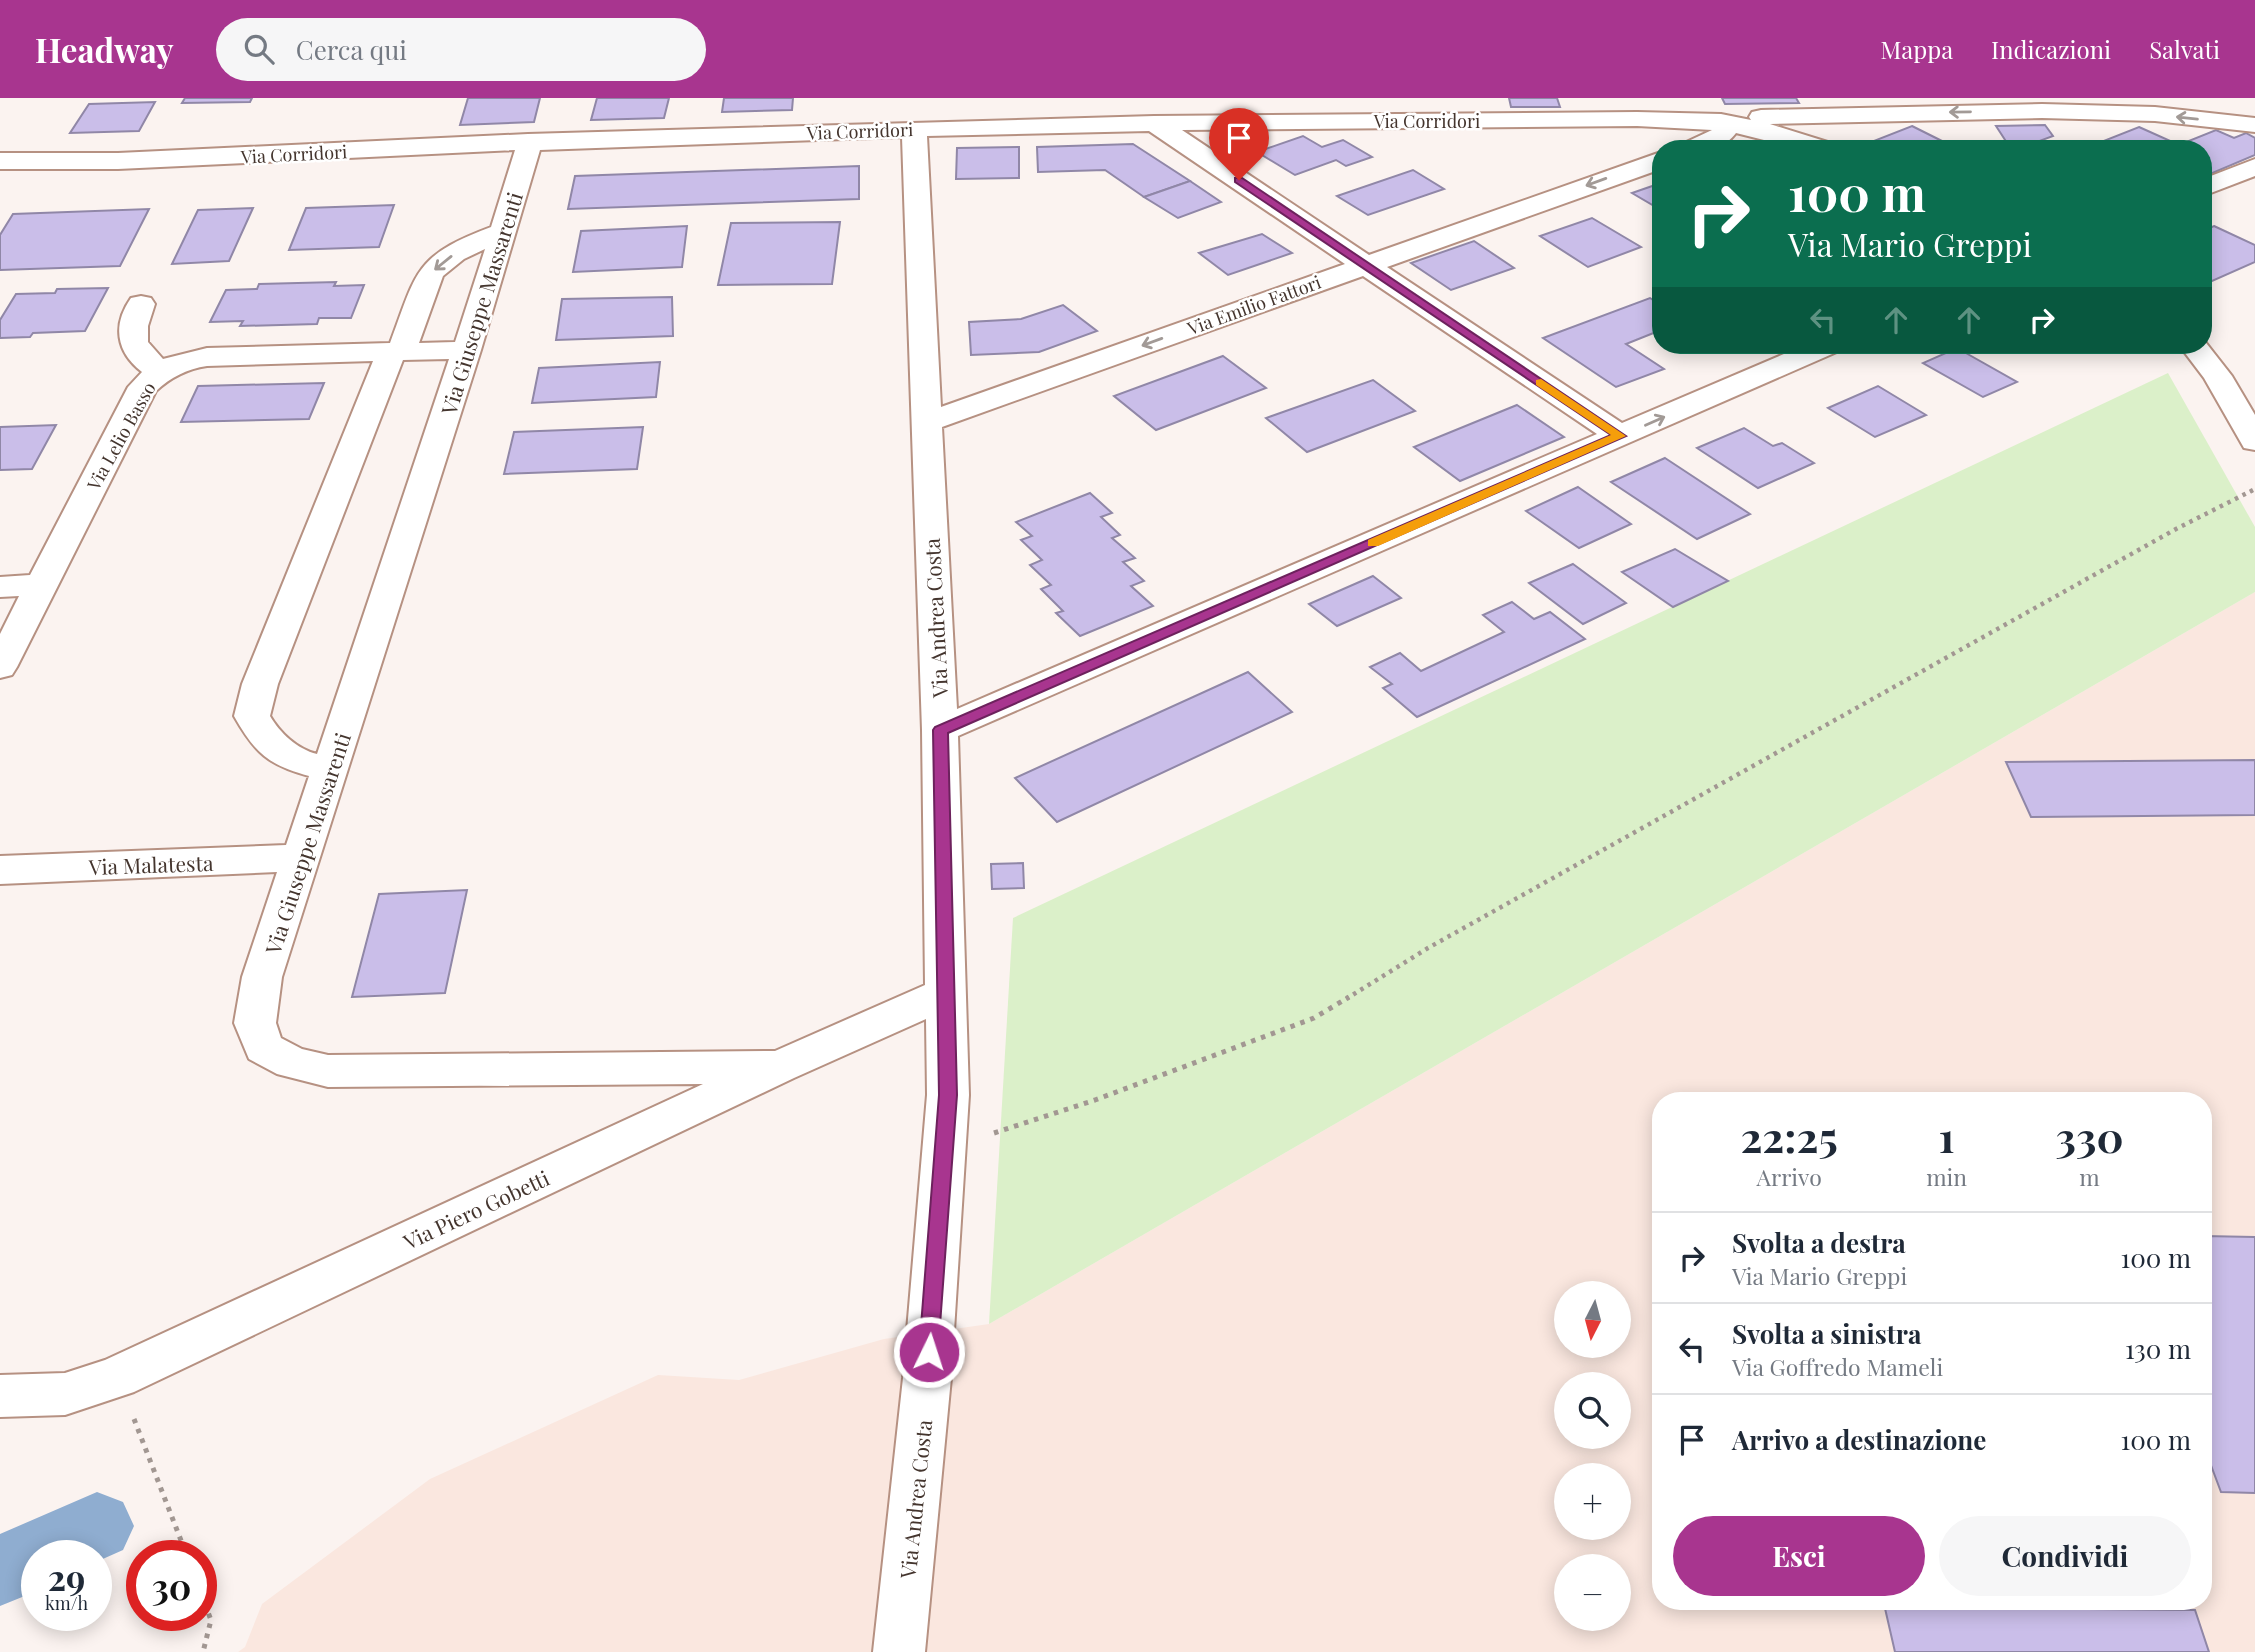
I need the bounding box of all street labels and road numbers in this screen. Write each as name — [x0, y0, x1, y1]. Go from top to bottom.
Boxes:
street label: Via Corridori — [1373, 109, 1480, 133]
street label: Via Corridori — [805, 117, 914, 145]
street label: Via Corridori — [239, 139, 348, 169]
street label: Via Giuseppe Massarenti — [434, 188, 528, 419]
street label: Via Emilio Fattori — [1183, 270, 1324, 341]
street label: Via Lelio Basso — [81, 378, 161, 495]
street label: Via Andrea Costa — [917, 537, 953, 699]
street label: Via Giuseppe Massarenti — [258, 729, 356, 958]
street label: Via Malatesta — [87, 848, 214, 880]
street label: Via Piero Gobetti — [398, 1163, 553, 1255]
street label: Via Andrea Costa — [893, 1418, 937, 1581]

